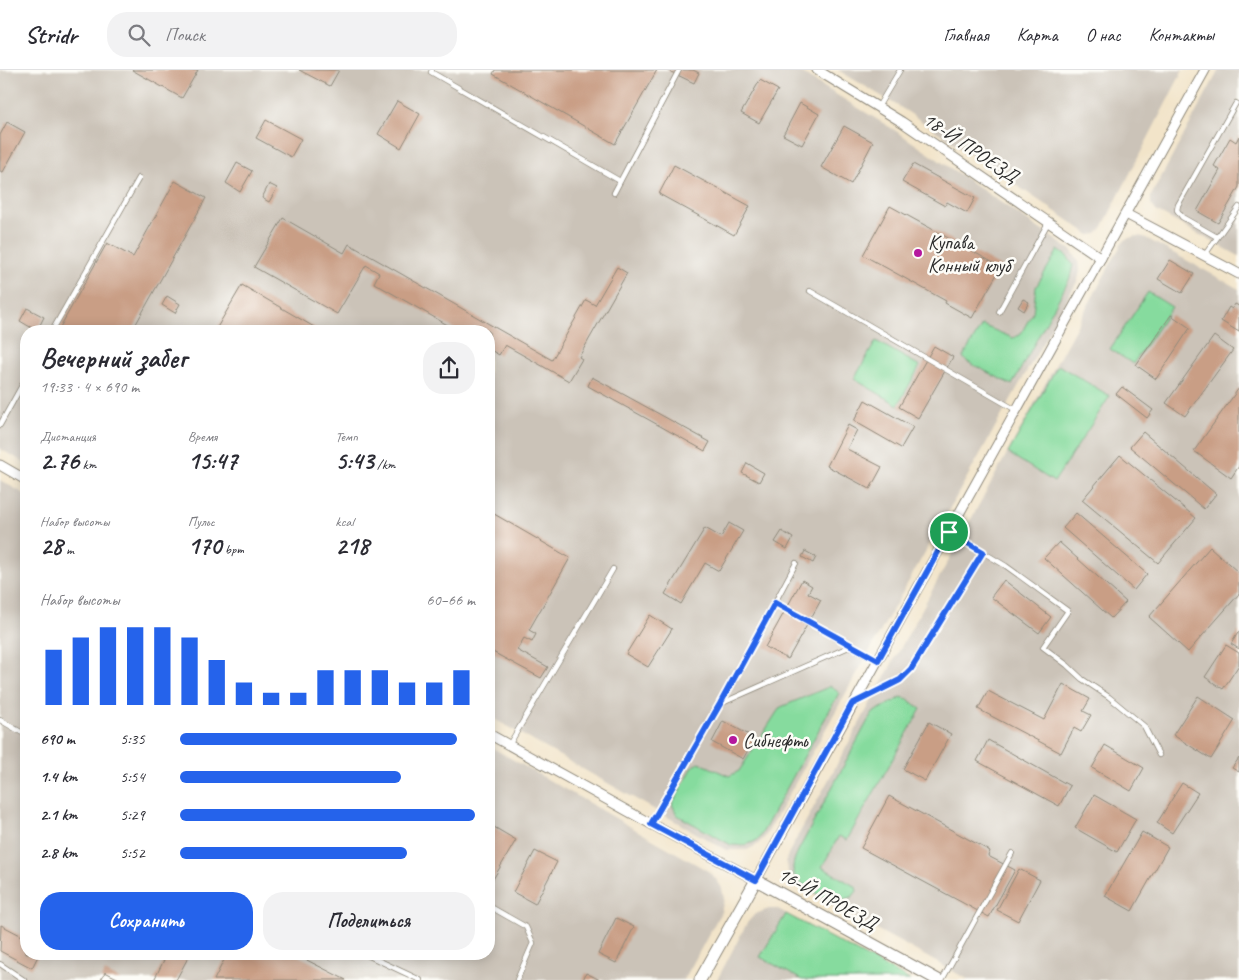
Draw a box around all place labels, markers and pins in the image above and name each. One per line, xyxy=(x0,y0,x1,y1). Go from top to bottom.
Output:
place label: Купава Конный клуб xyxy=(928,230,1014,278)
marker: Купава Конный клуб xyxy=(912,247,924,259)
pin xyxy=(928,511,970,553)
place label: Сибнефть xyxy=(743,728,809,753)
marker: Сибнефть xyxy=(727,734,739,746)

